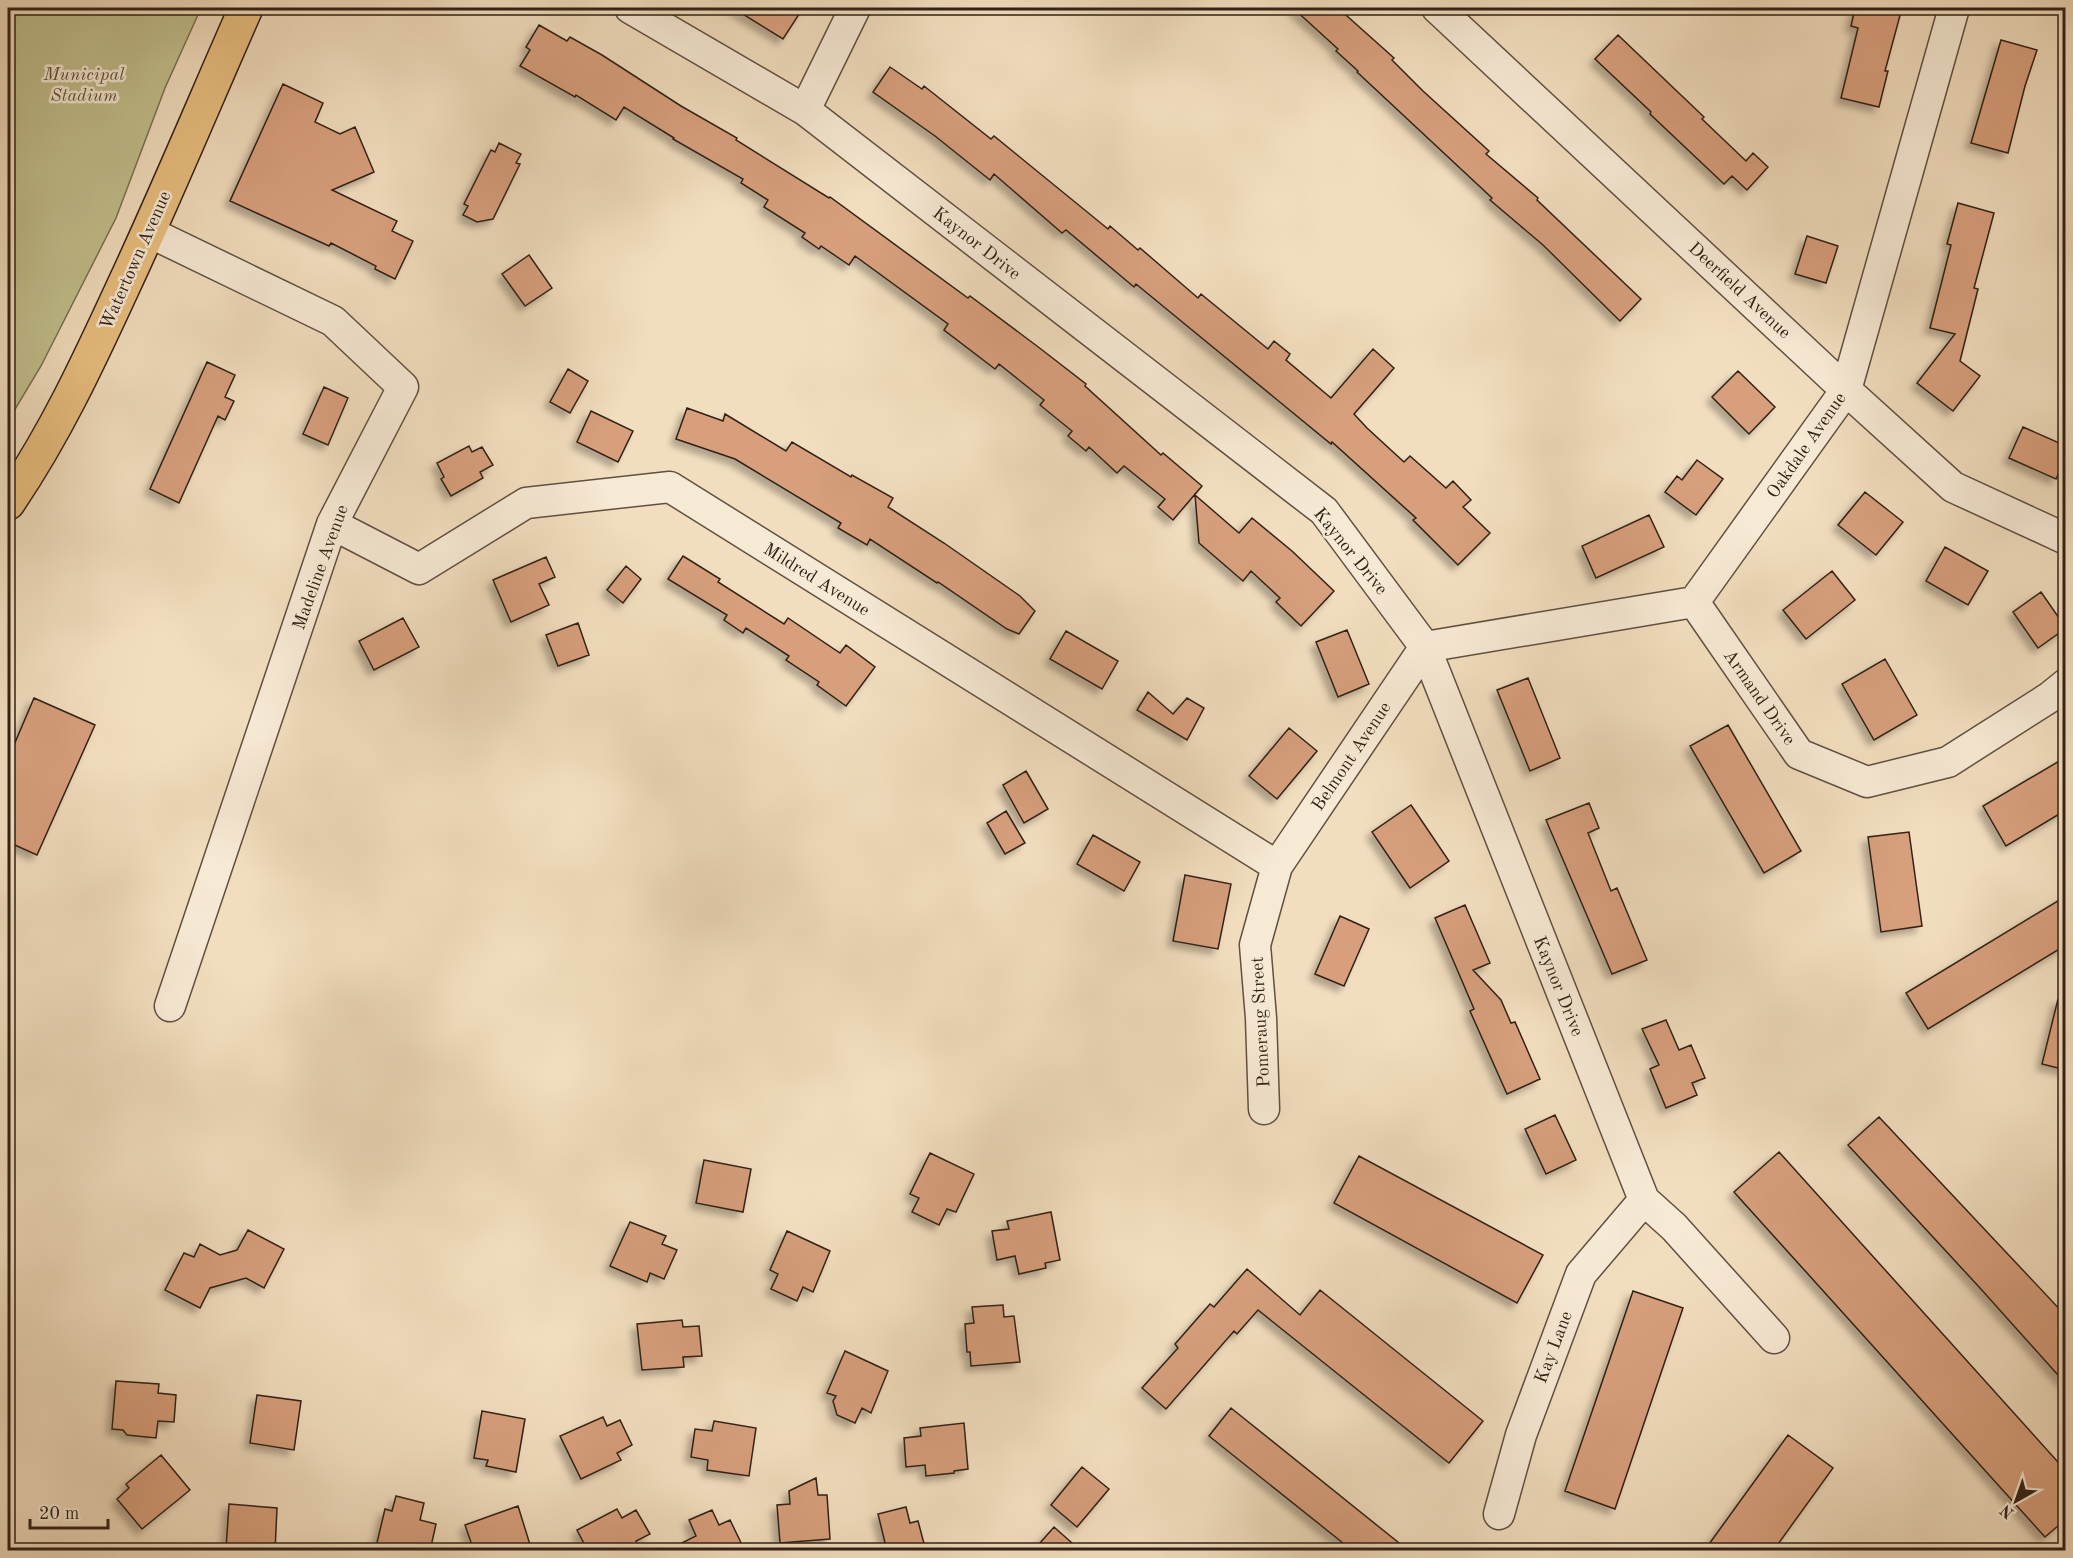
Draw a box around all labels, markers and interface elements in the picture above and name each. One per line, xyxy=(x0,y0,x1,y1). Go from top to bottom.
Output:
park label: Municipal Stadium xyxy=(43,66,125,105)
street label: Watertown Avenue xyxy=(97,188,175,332)
street label: Kaynor Drive xyxy=(929,204,1024,284)
street label: Deerfield Avenue xyxy=(1685,239,1794,342)
street label: Oakdale Avenue xyxy=(1764,389,1850,502)
street label: Madeline Avenue xyxy=(290,502,352,632)
street label: Kaynor Drive xyxy=(1310,505,1391,599)
street label: Mildred Avenue xyxy=(760,540,873,620)
street label: Armand Drive xyxy=(1720,647,1799,748)
street label: Belmont Avenue xyxy=(1309,699,1395,814)
street label: Kaynor Drive xyxy=(1530,934,1586,1039)
street label: Pomeraug Street xyxy=(1249,956,1273,1088)
street label: Kay Lane xyxy=(1532,1309,1576,1386)
north arrow xyxy=(1986,1471,2046,1531)
scale bar xyxy=(30,1492,108,1530)
text: N xyxy=(1997,1500,2017,1521)
text: 20 m xyxy=(39,1505,79,1523)

